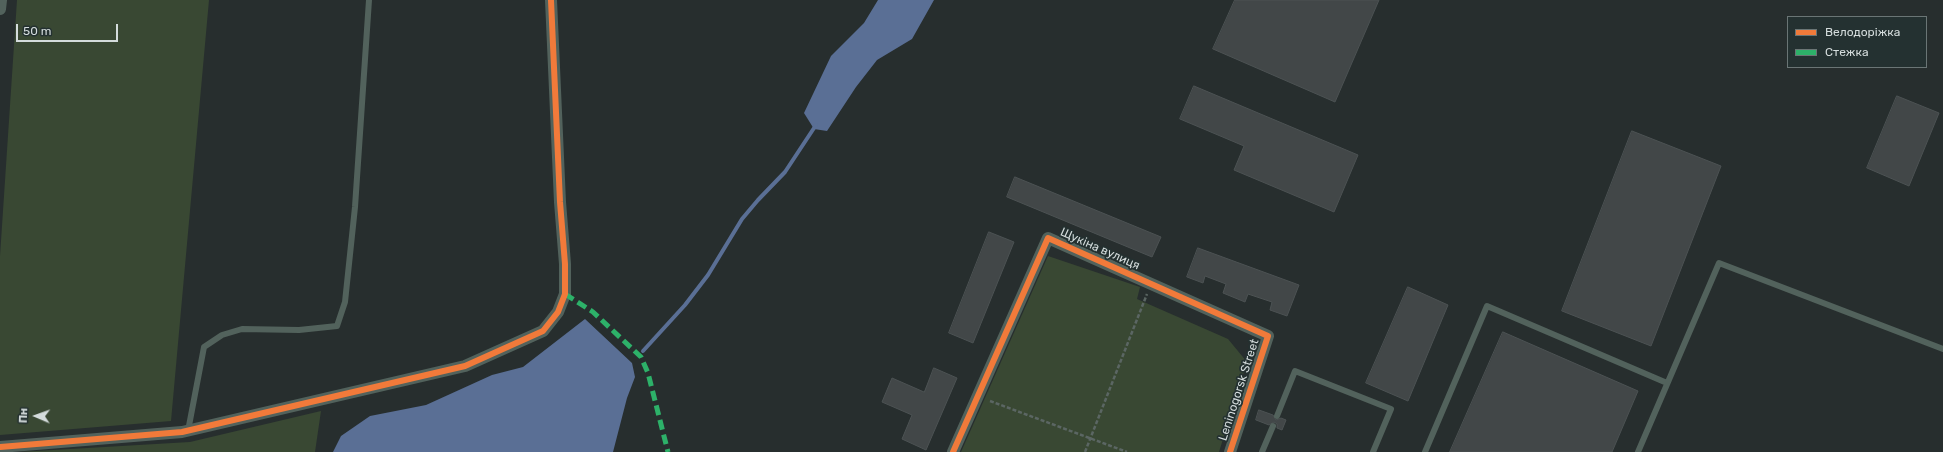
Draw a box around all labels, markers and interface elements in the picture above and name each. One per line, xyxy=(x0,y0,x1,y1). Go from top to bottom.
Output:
scale bar xyxy=(18,16,120,42)
legend xyxy=(1787,16,1927,68)
text: 50 m xyxy=(23,24,51,38)
text: Велодоріжка xyxy=(1825,25,1900,39)
text: Стежка xyxy=(1825,45,1869,59)
street label: Щукіна вулиця xyxy=(1058,225,1142,273)
street label: Leninogorsk Street xyxy=(1216,337,1262,443)
north arrow xyxy=(16,396,56,436)
text: Пн xyxy=(17,408,30,423)

